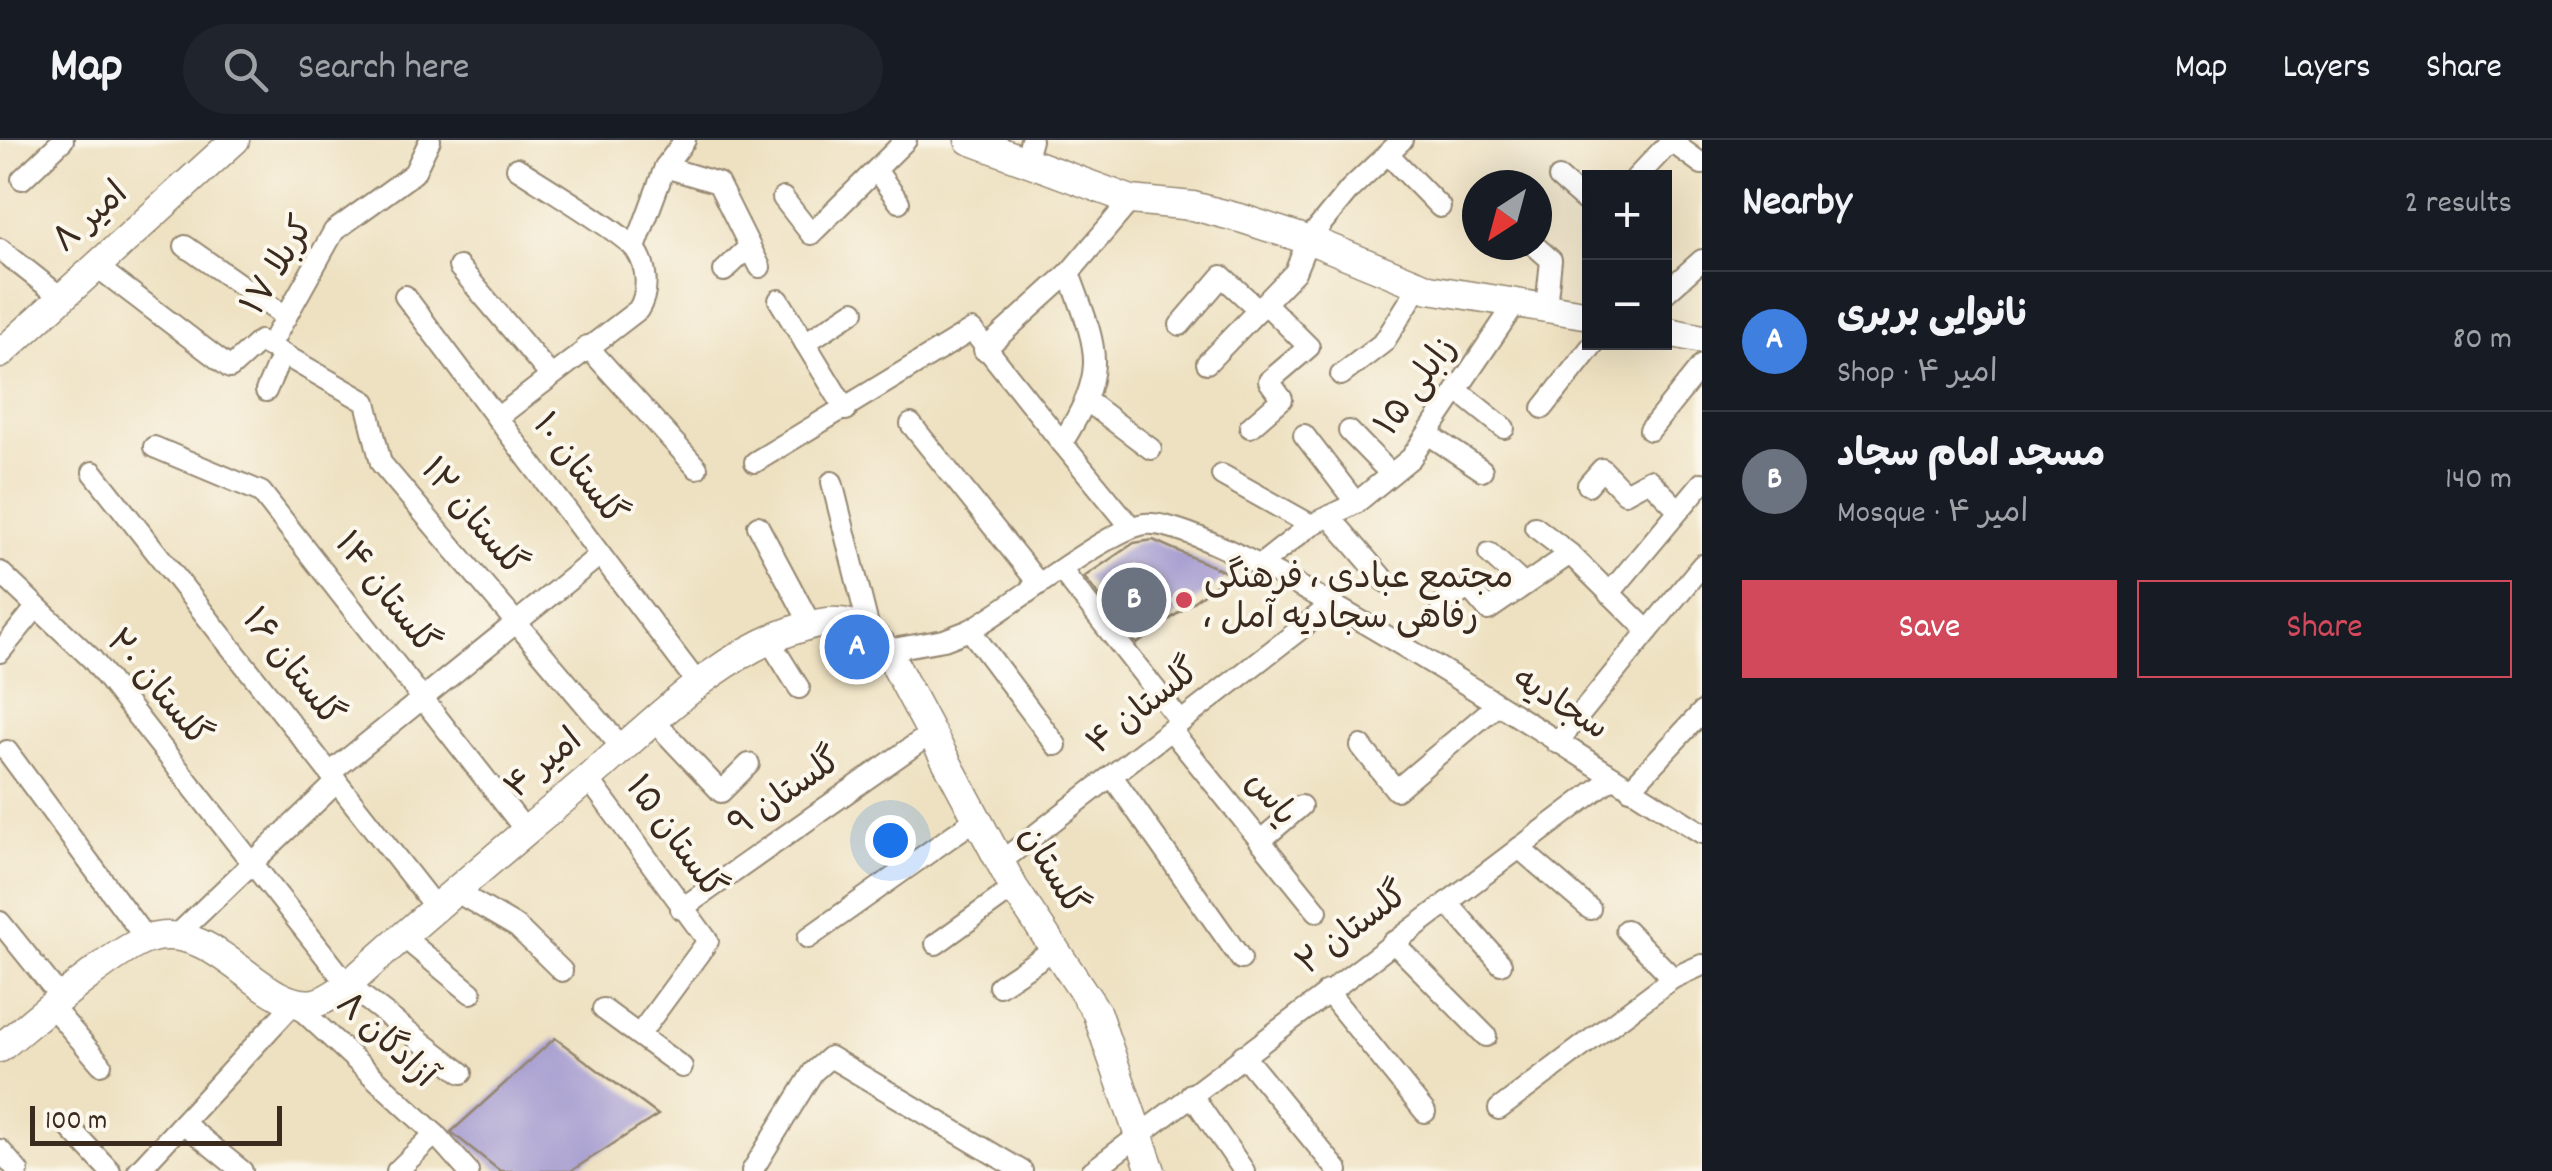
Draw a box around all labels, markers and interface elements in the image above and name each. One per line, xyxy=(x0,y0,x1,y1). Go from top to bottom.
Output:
search box xyxy=(183,24,883,114)
text: Map xyxy=(50,35,123,104)
icon: search xyxy=(218,42,273,97)
text: Search here xyxy=(298,42,470,97)
text: Map xyxy=(2175,44,2228,94)
text: Layers xyxy=(2283,44,2371,94)
text: Share xyxy=(2426,44,2502,94)
north arrow xyxy=(1462,170,1552,260)
map controls xyxy=(1582,170,1672,350)
button: + xyxy=(1582,170,1672,260)
street label: امیر ۸ xyxy=(43,171,141,267)
text: Nearby xyxy=(1742,175,1852,235)
text: 2 results xyxy=(2405,182,2512,228)
street label: کربلا ۱۷ xyxy=(231,208,329,326)
button: − xyxy=(1582,260,1672,350)
text: نانوایی بربری xyxy=(1837,290,2030,345)
text: A xyxy=(1766,318,1783,364)
text: 80 m xyxy=(2452,318,2512,364)
street label: زابلی ۱۵ xyxy=(1365,328,1471,448)
text: Shop · امیر ۴ xyxy=(1837,352,1998,398)
street label: گلستان ۱۰ xyxy=(518,404,636,538)
text: مسجد امام سجاد xyxy=(1837,430,2105,485)
street label: گلستان ۱۲ xyxy=(406,448,536,590)
text: B xyxy=(1767,458,1782,504)
text: 140 m xyxy=(2445,458,2512,504)
text: Mosque · امیر ۴ xyxy=(1837,492,2028,538)
street label: گلستان ۱۴ xyxy=(320,523,448,667)
place label: مجتمع عبادی ، فرهنگی ، رفاهی سجادیه آمل xyxy=(1204,555,1513,645)
pin: B xyxy=(1102,562,1166,638)
button: Save xyxy=(1742,580,2117,678)
button: Share xyxy=(2137,580,2512,678)
marker: مجتمع عبادی ، فرهنگی ، رفاهی سجادیه آمل xyxy=(1173,589,1195,611)
street label: گلستان ۱۶ xyxy=(227,599,353,739)
pin: A xyxy=(824,610,890,684)
street label: گلستان ۲۰ xyxy=(92,620,220,760)
street label: گلستان ۴ xyxy=(1078,649,1212,769)
street label: سجادیه xyxy=(1501,657,1617,755)
street label: امیر ۴ xyxy=(495,718,595,814)
street label: گلستان ۹ xyxy=(720,738,854,852)
street label: یاس xyxy=(1231,761,1307,839)
street label: گلستان ۱۵ xyxy=(611,767,735,911)
your location xyxy=(865,815,916,866)
street label: گلستان xyxy=(1003,817,1097,927)
street label: گلستان ۲ xyxy=(1287,872,1421,990)
street label: آزادگان ۸ xyxy=(322,982,447,1103)
scale bar xyxy=(30,1101,282,1146)
text: 100 m xyxy=(45,1103,107,1143)

